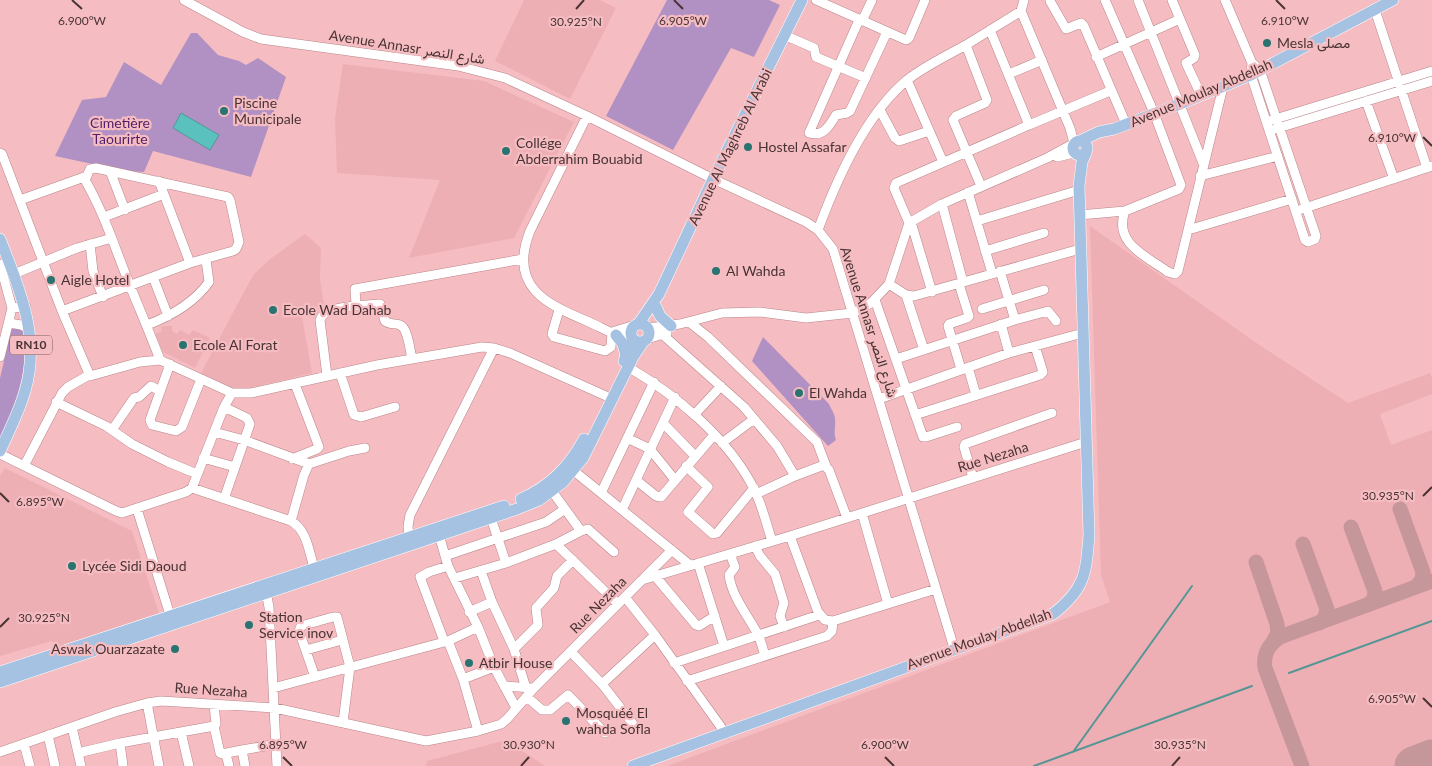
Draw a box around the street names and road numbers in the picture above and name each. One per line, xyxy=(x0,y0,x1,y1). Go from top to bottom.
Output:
street label: Avenue Annasr شارع النصر xyxy=(328,26,486,70)
street label: Avenue Moulay Abdellah xyxy=(1127,55,1274,130)
street label: Avenue Al Maghreb Al Arabi xyxy=(684,66,775,228)
street label: Avenue Annasr شارع النصر xyxy=(834,244,902,400)
road number: RN10 xyxy=(10,336,52,354)
street label: Rue Nezaha xyxy=(955,438,1030,475)
street label: Rue Nezaha xyxy=(566,573,630,637)
street label: Avenue Moulay Abdellah xyxy=(904,604,1053,673)
street label: Rue Nezaha xyxy=(174,678,248,701)

